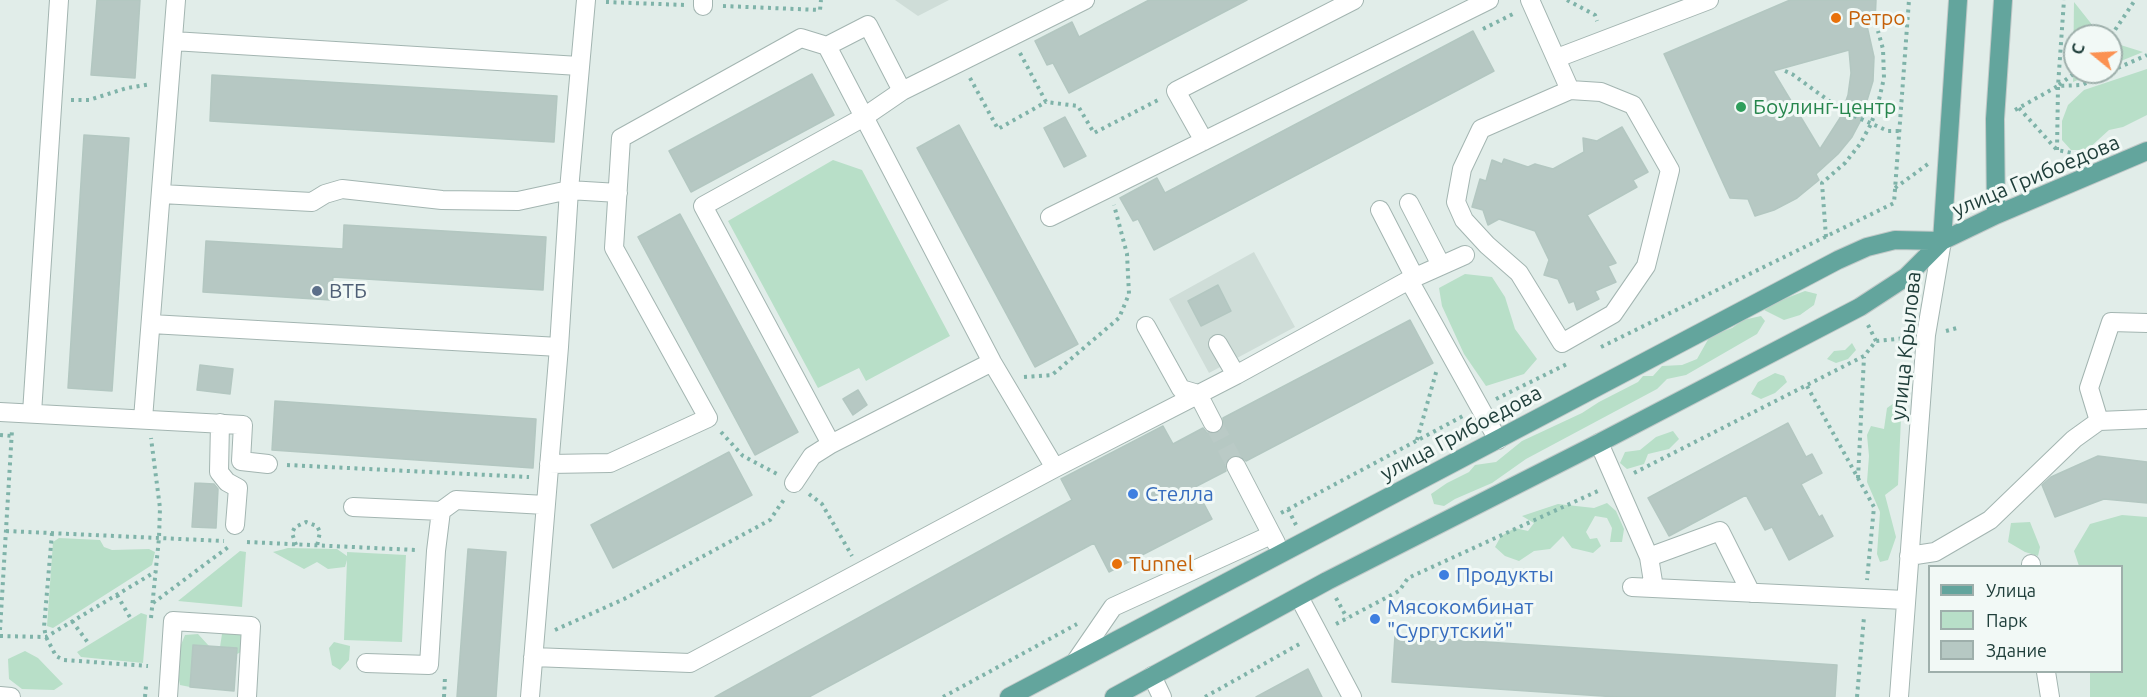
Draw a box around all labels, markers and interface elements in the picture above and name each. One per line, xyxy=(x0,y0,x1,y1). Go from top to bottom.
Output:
place label: Ретро xyxy=(1848,5,1906,31)
marker: Ретро xyxy=(1829,11,1843,25)
north arrow xyxy=(2063,24,2123,84)
text: С xyxy=(2068,41,2088,57)
place label: Боулинг-центр xyxy=(1753,94,1896,120)
marker: Боулинг-центр xyxy=(1734,100,1748,114)
street label: улица Грибоедова xyxy=(1949,129,2123,223)
street label: улица Крылова xyxy=(1886,270,1926,422)
place label: ВТБ xyxy=(329,278,367,304)
marker: ВТБ xyxy=(310,284,324,298)
street label: улица Грибоедова xyxy=(1376,380,1546,486)
place label: Стелла xyxy=(1145,481,1214,507)
marker: Стелла xyxy=(1126,487,1140,501)
place label: Tunnel xyxy=(1129,551,1193,577)
marker: Tunnel xyxy=(1110,557,1124,571)
place label: Продукты xyxy=(1456,562,1554,588)
legend xyxy=(1928,565,2123,673)
marker: Продукты xyxy=(1437,568,1451,582)
text: Улица xyxy=(1986,580,2036,600)
place label: Мясокомбинат "Сургутский" xyxy=(1387,594,1534,644)
text: Парк xyxy=(1986,610,2027,630)
marker: Мясокомбинат "Сургутский" xyxy=(1368,612,1382,626)
text: Здание xyxy=(1986,640,2047,660)

